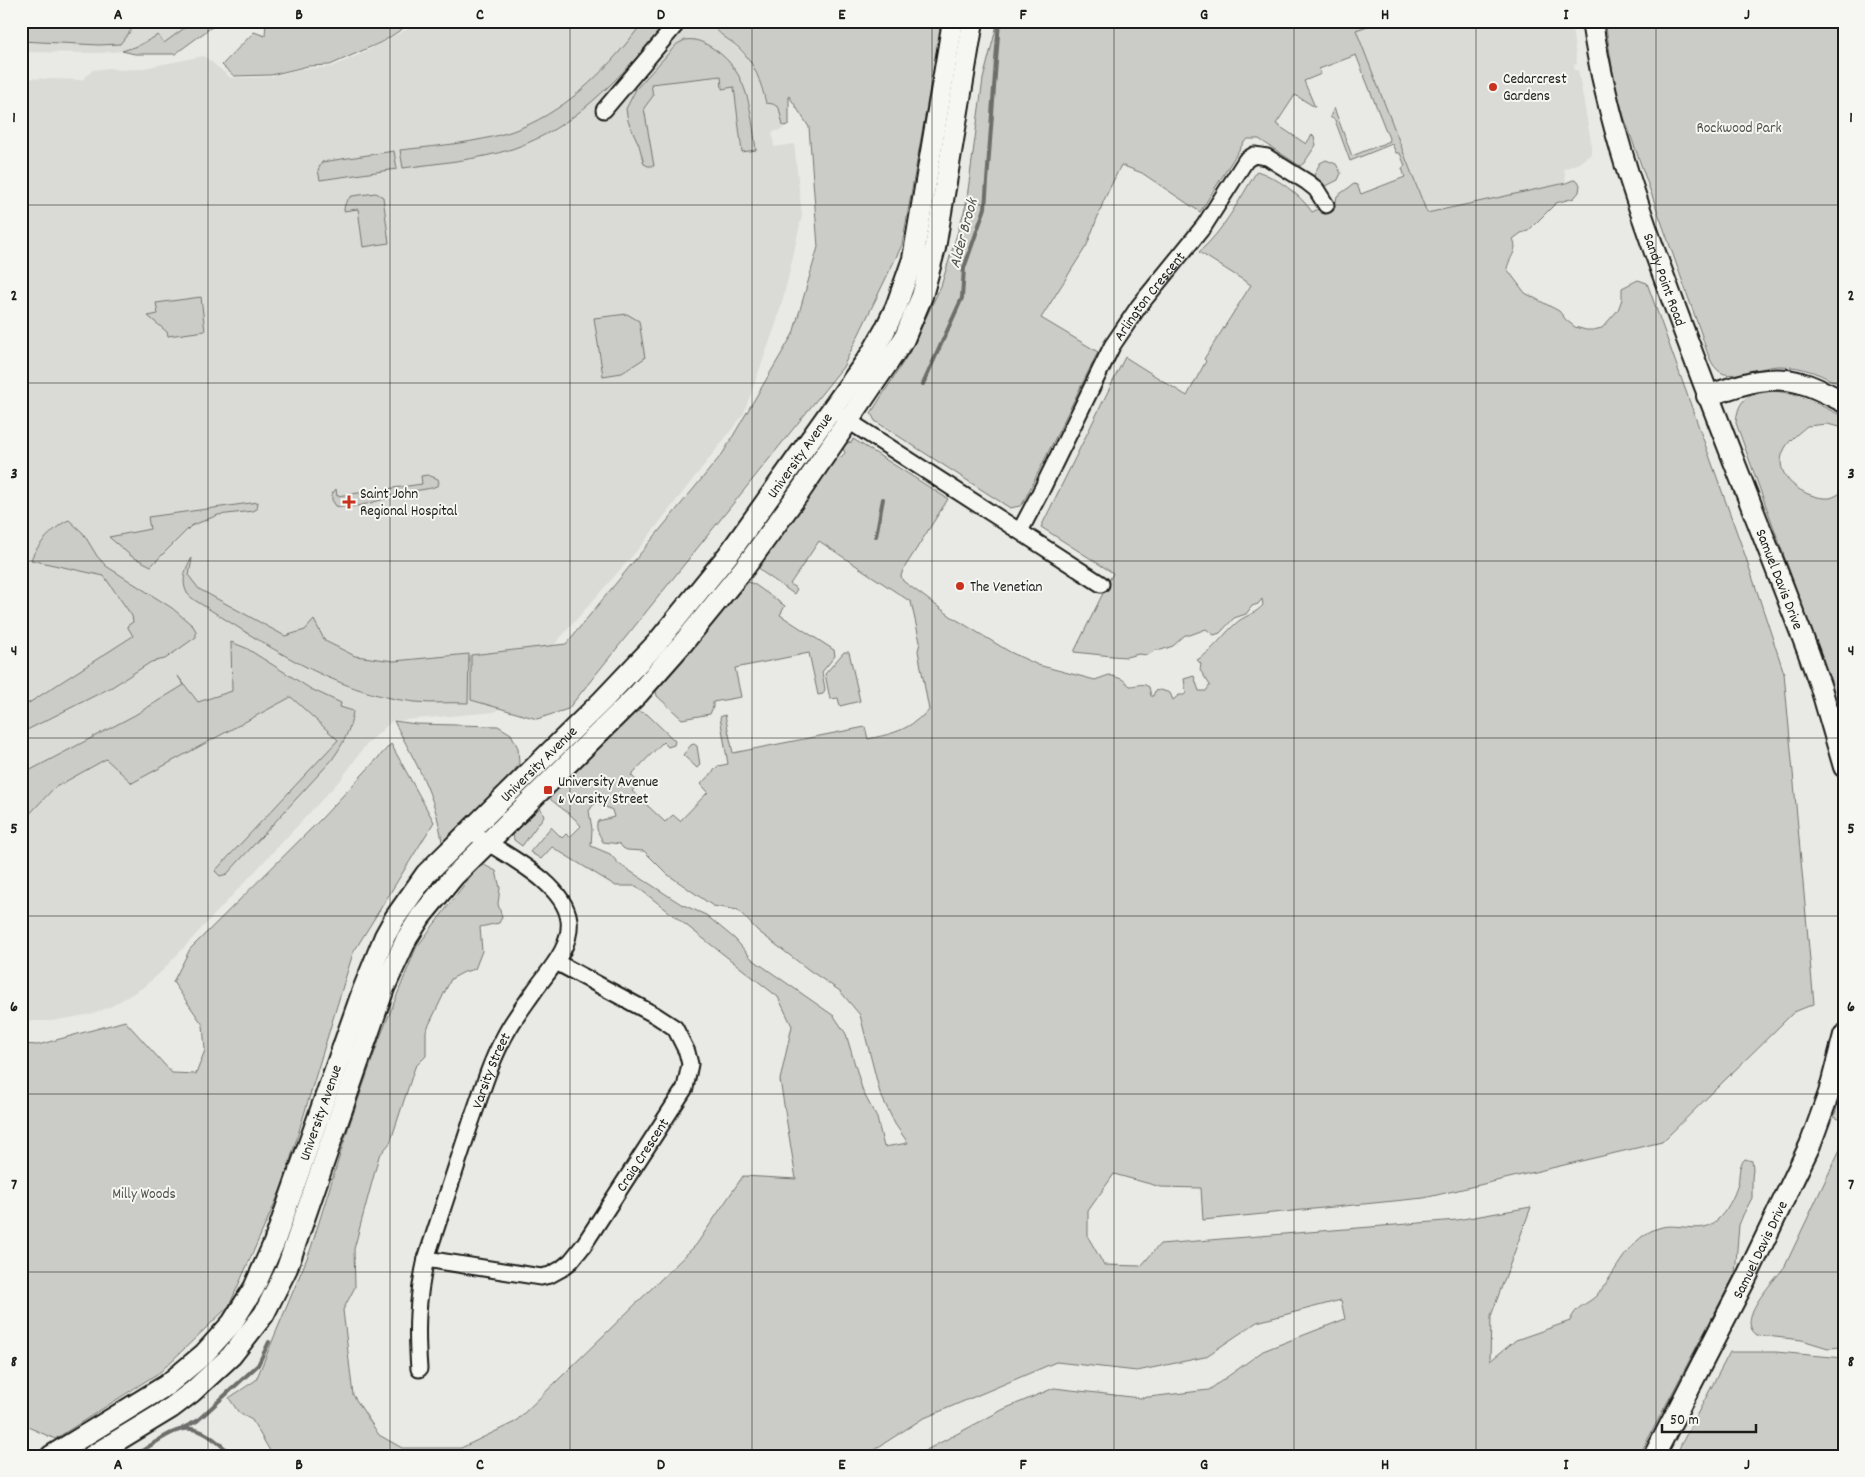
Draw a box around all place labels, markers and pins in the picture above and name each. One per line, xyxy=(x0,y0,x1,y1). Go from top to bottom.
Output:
place label: Cedarcrest Gardens xyxy=(1503,69,1567,108)
marker: Cedarcrest Gardens xyxy=(1487,81,1499,93)
place label: Saint John Regional Hospital xyxy=(360,484,458,523)
marker: Saint John Regional Hospital xyxy=(342,495,356,509)
place label: The Venetian xyxy=(970,577,1043,599)
marker: The Venetian xyxy=(954,580,966,592)
place label: University Avenue & Varsity Street xyxy=(558,772,659,811)
marker: University Avenue & Varsity Street xyxy=(542,784,554,796)

